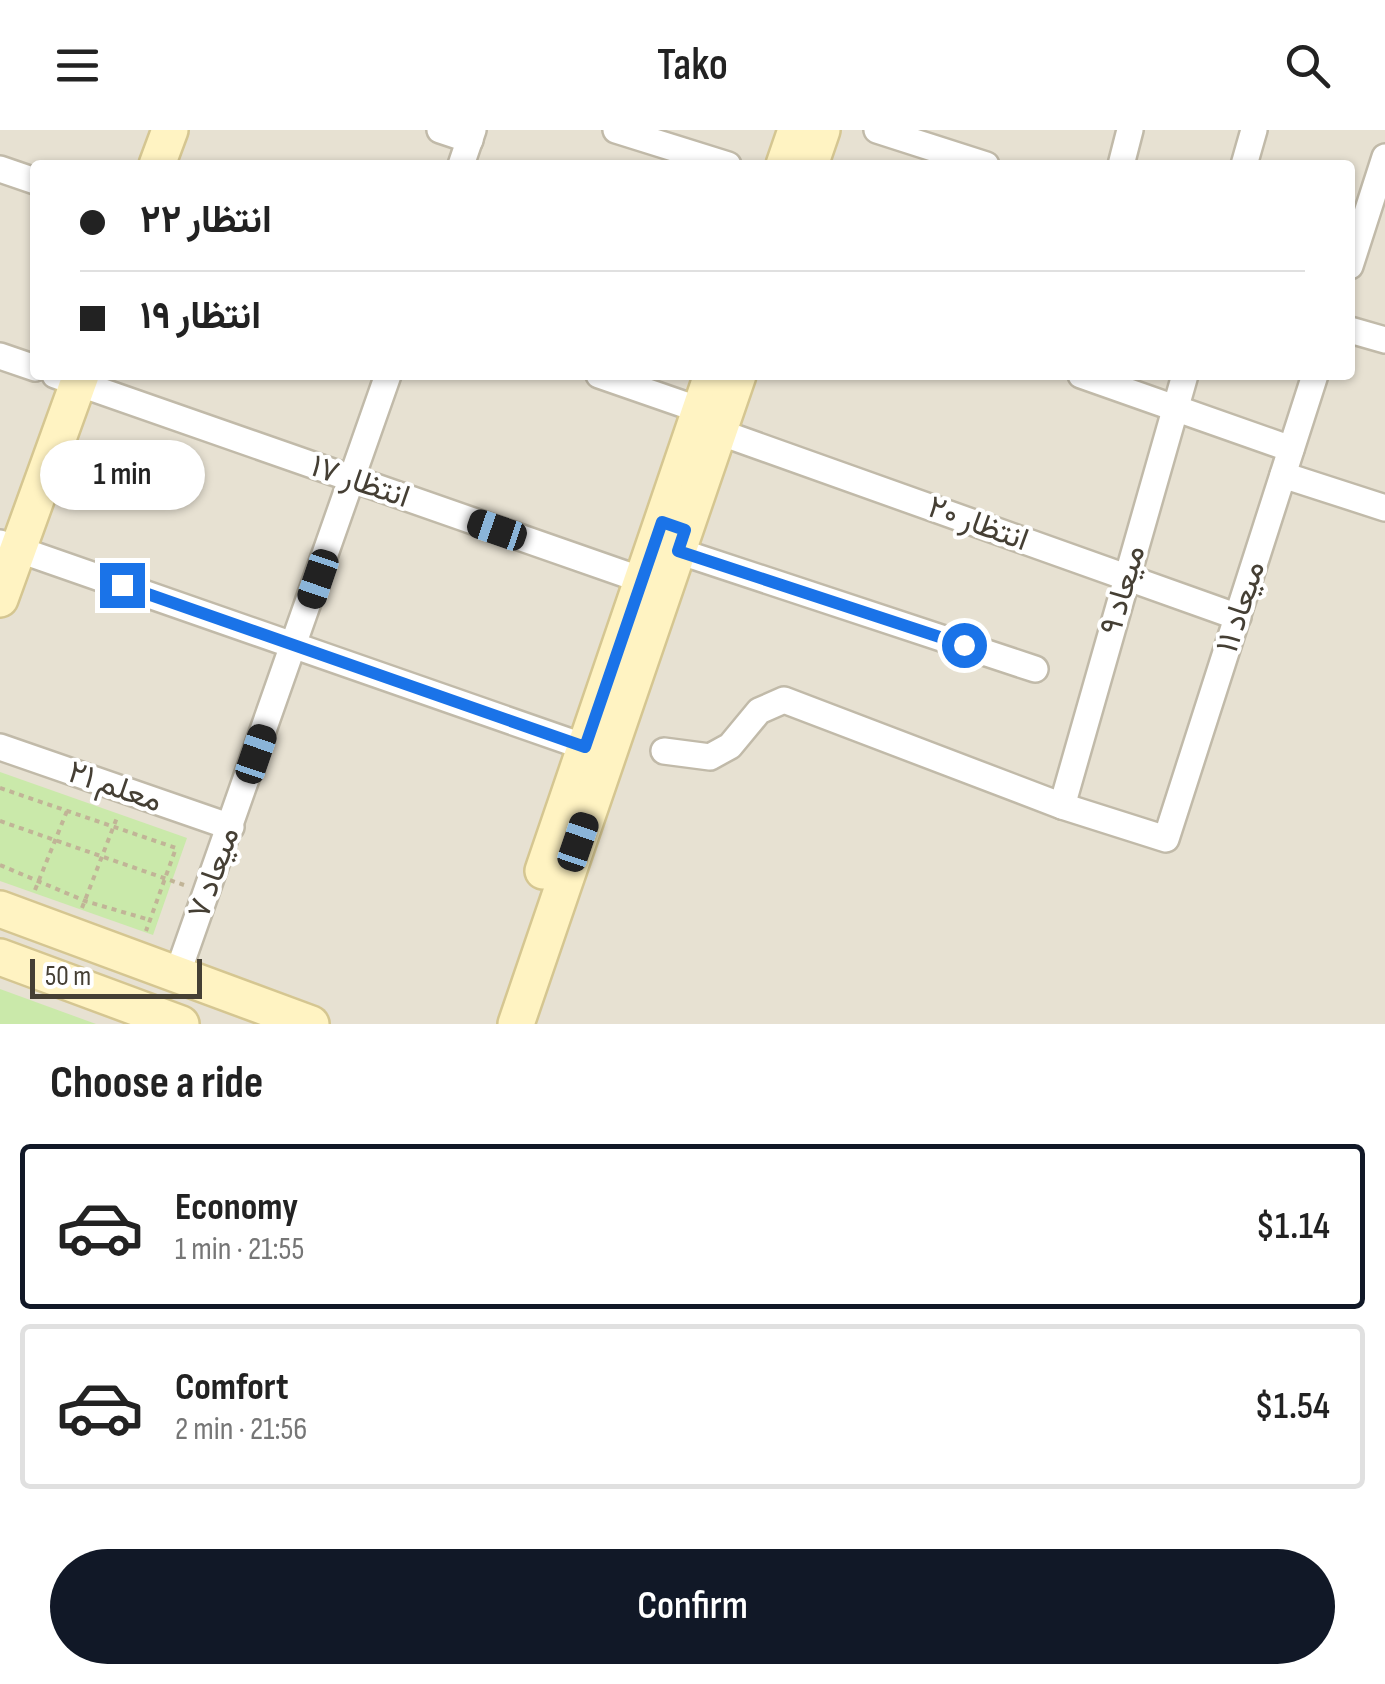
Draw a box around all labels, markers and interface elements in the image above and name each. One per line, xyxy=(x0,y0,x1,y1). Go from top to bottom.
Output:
icon: menu xyxy=(50,38,105,93)
text: Tako xyxy=(657,38,728,93)
icon: search xyxy=(1280,38,1335,93)
text: انتظار ۲۲ xyxy=(140,198,272,243)
text: انتظار ۱۹ xyxy=(140,294,261,339)
callout: 1 min xyxy=(39,440,204,510)
street label: انتظار ۱۷ xyxy=(305,447,415,517)
text: 1 min xyxy=(93,455,152,494)
street label: انتظار ۲۰ xyxy=(922,488,1034,560)
car xyxy=(464,506,530,554)
street label: میعاد ۹ xyxy=(1092,541,1154,639)
car xyxy=(294,546,342,612)
street label: میعاد ۱۱ xyxy=(1208,556,1274,658)
route end xyxy=(100,563,145,608)
route start xyxy=(942,623,987,668)
car xyxy=(232,721,280,787)
street label: معلم ۲۱ xyxy=(63,753,167,821)
car xyxy=(554,809,602,875)
street label: میعاد ۷ xyxy=(179,822,249,924)
scale bar xyxy=(30,954,202,998)
text: 50 m xyxy=(45,960,91,993)
text: Choose a ride xyxy=(50,1056,263,1111)
icon: car xyxy=(55,1182,145,1272)
text: Economy xyxy=(175,1185,298,1230)
text: $1.14 xyxy=(1256,1204,1330,1249)
text: 1 min · 21:55 xyxy=(175,1230,304,1269)
icon: car xyxy=(55,1362,145,1452)
text: Comfort xyxy=(175,1365,289,1410)
text: $1.54 xyxy=(1254,1384,1330,1429)
text: 2 min · 21:56 xyxy=(175,1410,307,1449)
button: Confirm xyxy=(50,1549,1335,1664)

